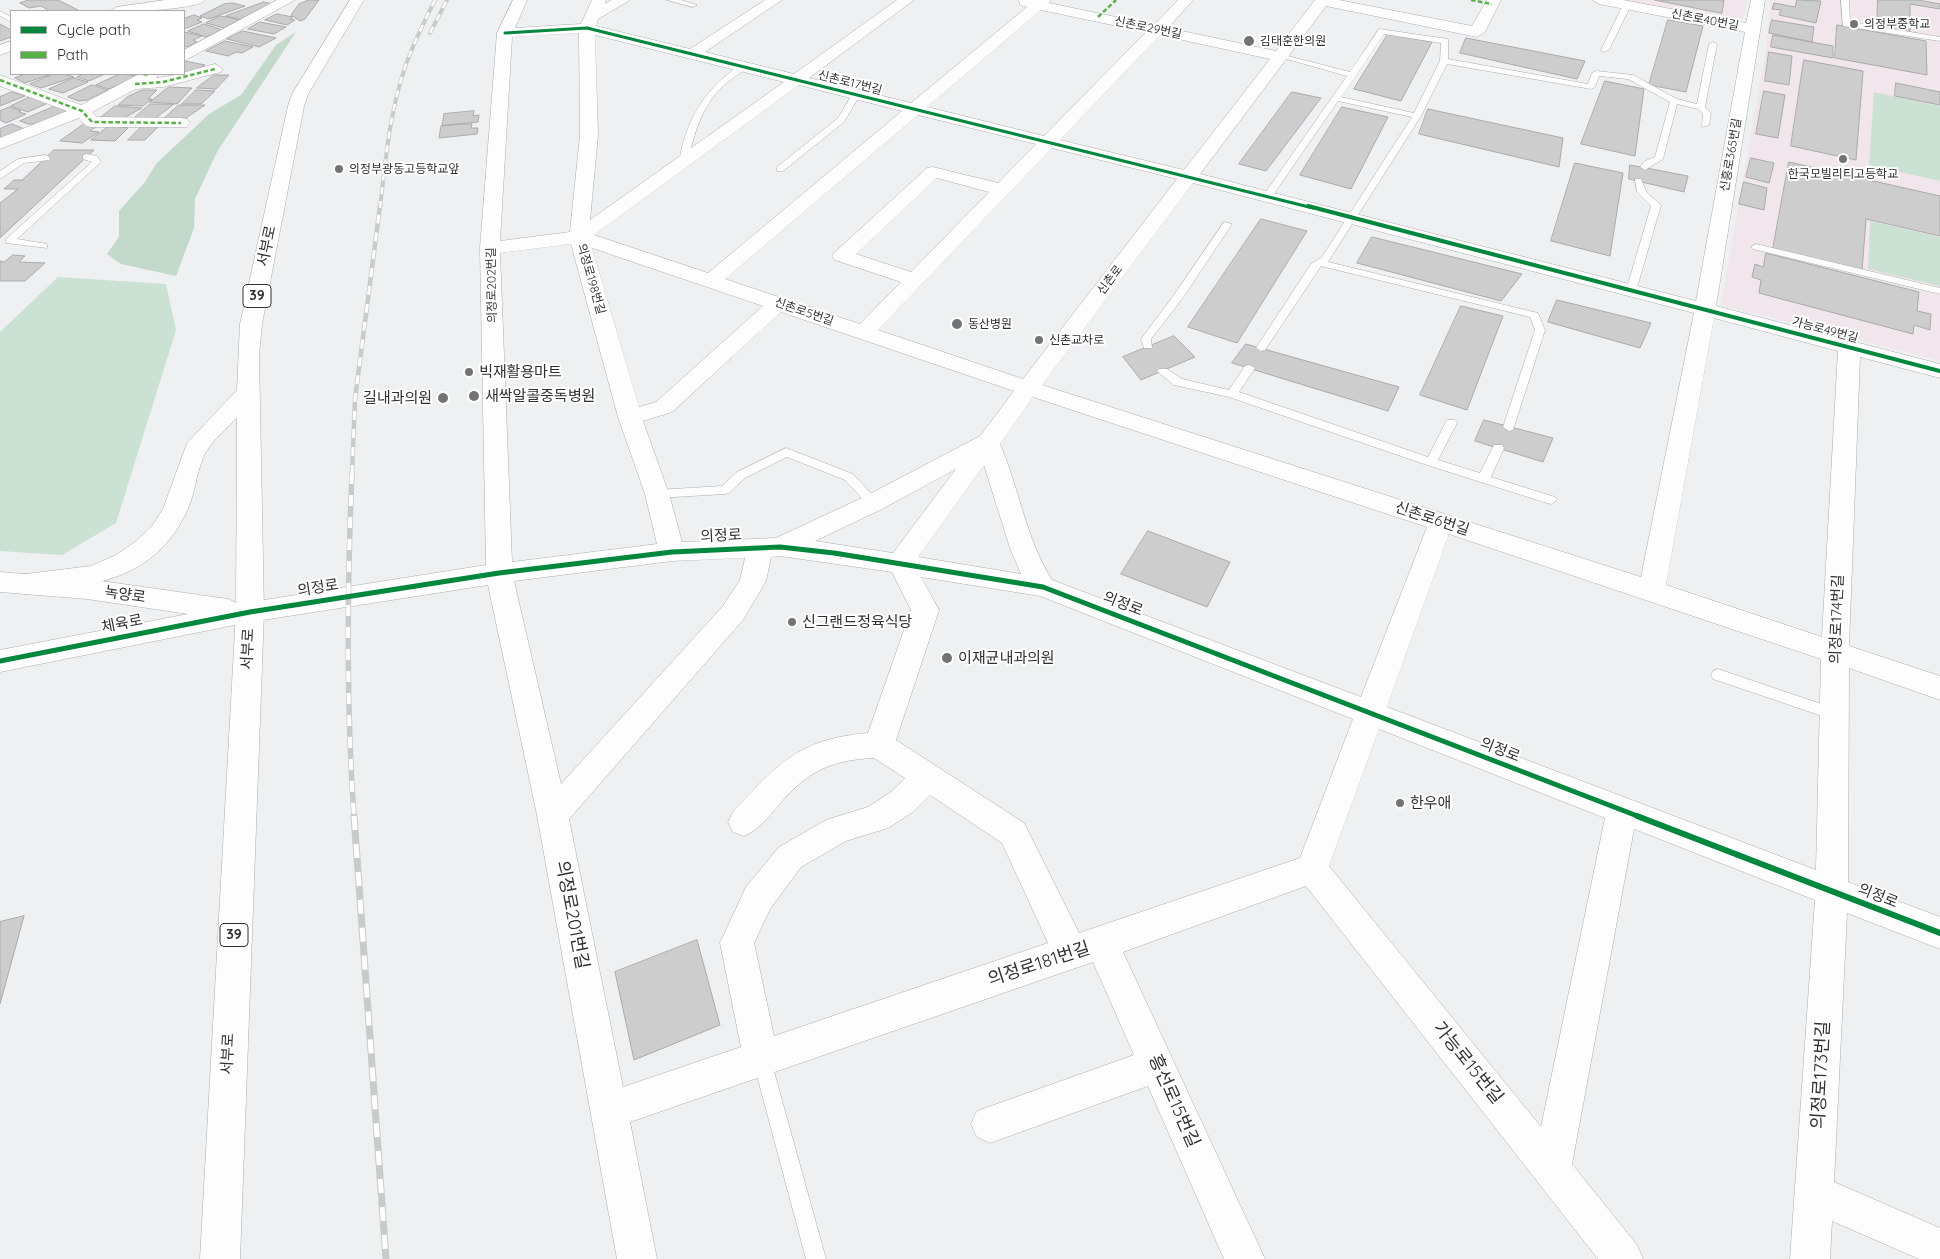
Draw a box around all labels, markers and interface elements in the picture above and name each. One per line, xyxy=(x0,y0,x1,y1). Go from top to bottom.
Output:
street label: 신촌로40번길 xyxy=(1670,6,1740,34)
legend xyxy=(10,10,185,75)
street label: 신촌로29번길 xyxy=(1113,14,1183,42)
place label: 의정부중학교 xyxy=(1864,17,1930,31)
marker: 의정부중학교 xyxy=(1848,18,1860,30)
text: Cycle path xyxy=(57,20,131,39)
marker: 김태훈한의원 xyxy=(1242,34,1256,48)
place label: 김태훈한의원 xyxy=(1260,34,1326,48)
text: Path xyxy=(57,45,89,64)
street label: 신촌로17번길 xyxy=(816,68,884,98)
street label: 신흥로365번길 xyxy=(1717,117,1745,193)
marker: 한국모빌리티고등학교 xyxy=(1837,153,1849,165)
place label: 의정부광동고등학교앞 xyxy=(349,162,459,176)
marker: 의정부광동고등학교앞 xyxy=(333,163,345,175)
place label: 한국모빌리티고등학교 xyxy=(1788,167,1898,181)
street label: 서부로 xyxy=(254,224,280,268)
street label: 의정로198번길 xyxy=(574,242,608,316)
street label: 의정로202번길 xyxy=(484,247,500,323)
street label: 신촌로 xyxy=(1094,262,1126,298)
road number: 39 xyxy=(243,284,271,308)
street label: 신촌로5번길 xyxy=(772,295,836,329)
street label: 가능로49번길 xyxy=(1790,314,1860,346)
marker: 동산병원 xyxy=(950,317,964,331)
place label: 동산병원 xyxy=(968,317,1012,331)
place label: 신촌교차로 xyxy=(1049,333,1104,347)
marker: 신촌교차로 xyxy=(1033,334,1045,346)
place label: 빅재활용마트 xyxy=(479,363,562,381)
marker: 빅재활용마트 xyxy=(463,366,475,378)
place label: 새싹알콜중독병원 xyxy=(485,387,595,405)
place label: 길내과의원 xyxy=(363,389,432,407)
marker: 새싹알콜중독병원 xyxy=(467,389,481,403)
marker: 길내과의원 xyxy=(436,391,450,405)
street label: 신촌로6번길 xyxy=(1393,499,1471,539)
street label: 의정로 xyxy=(700,526,742,546)
street label: 의정로174번길 xyxy=(1826,574,1848,664)
street label: 의정로 xyxy=(296,576,340,600)
street label: 녹양로 xyxy=(103,583,147,607)
street label: 의정로 xyxy=(1100,588,1146,620)
street label: 체육로 xyxy=(100,611,144,637)
place label: 신그랜드정육식당 xyxy=(802,613,912,631)
marker: 신그랜드정육식당 xyxy=(786,616,798,628)
street label: 서부로 xyxy=(238,628,258,670)
place label: 이재균내과의원 xyxy=(958,649,1055,667)
marker: 이재균내과의원 xyxy=(940,651,954,665)
street label: 의정로 xyxy=(1477,734,1523,766)
place label: 한우애 xyxy=(1410,794,1451,812)
marker: 한우애 xyxy=(1394,797,1406,809)
street label: 의정로201번길 xyxy=(551,859,593,971)
street label: 의정로 xyxy=(1855,880,1901,912)
road number: 39 xyxy=(220,924,248,946)
street label: 의정로181번길 xyxy=(985,937,1093,991)
street label: 가능로15번길 xyxy=(1428,1018,1508,1108)
street label: 의정로173번길 xyxy=(1807,1020,1835,1130)
street label: 서부로 xyxy=(218,1033,238,1075)
street label: 흥선로15번길 xyxy=(1144,1051,1204,1151)

